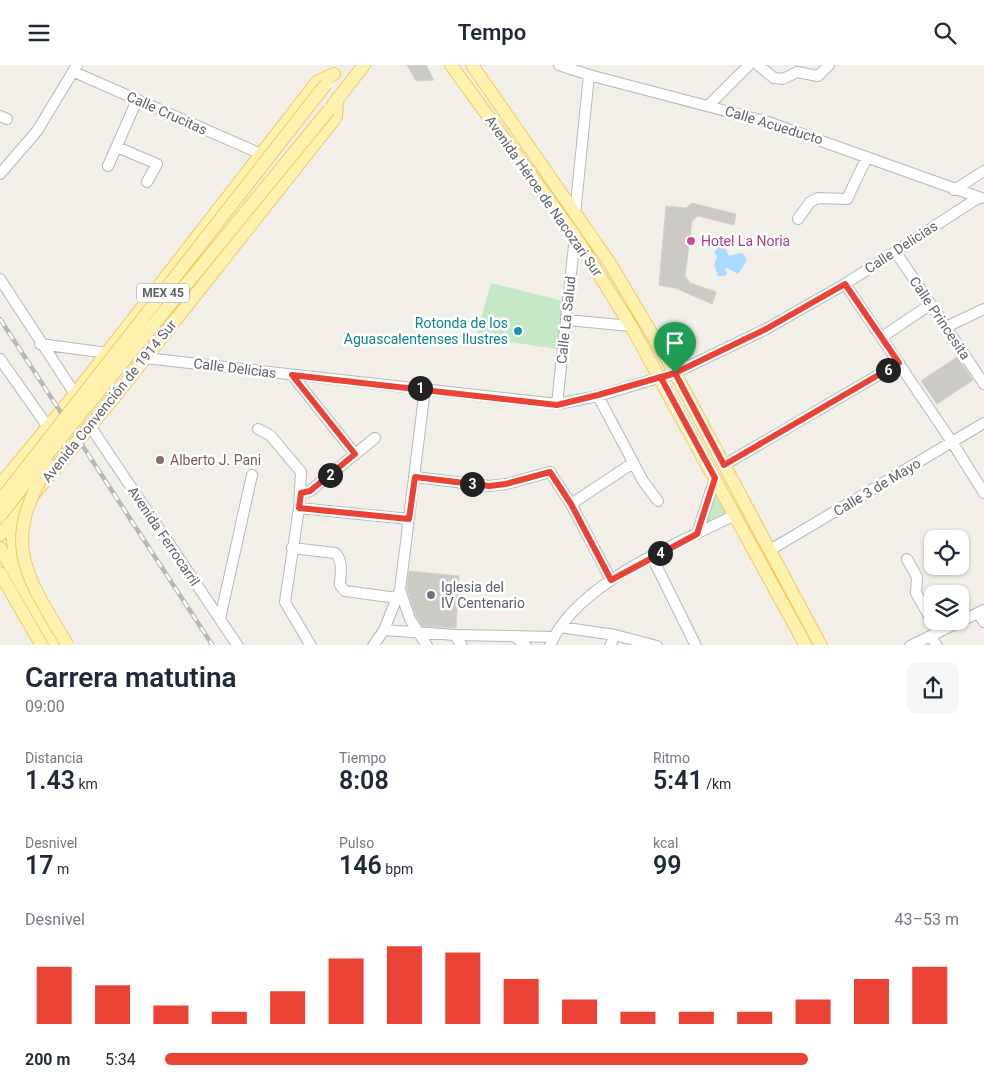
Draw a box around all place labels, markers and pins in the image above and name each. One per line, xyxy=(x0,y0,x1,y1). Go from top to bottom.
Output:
place label: Hotel La Noria xyxy=(701,233,790,249)
marker: Hotel La Noria xyxy=(685,235,697,247)
place label: Rotonda de los Aguascalentenses Ilustres xyxy=(344,315,508,347)
pin xyxy=(654,322,696,373)
marker: Rotonda de los Aguascalentenses Ilustres xyxy=(512,325,524,337)
pin: 6 xyxy=(876,357,900,383)
pin: 1 xyxy=(408,375,432,401)
place label: Alberto J. Pani xyxy=(170,452,261,468)
marker: Alberto J. Pani xyxy=(154,454,166,466)
pin: 2 xyxy=(318,463,342,487)
pin: 3 xyxy=(460,471,484,497)
pin: 4 xyxy=(648,541,672,565)
place label: Iglesia del IV Centenario xyxy=(441,579,525,611)
marker: Iglesia del IV Centenario xyxy=(425,589,437,601)

